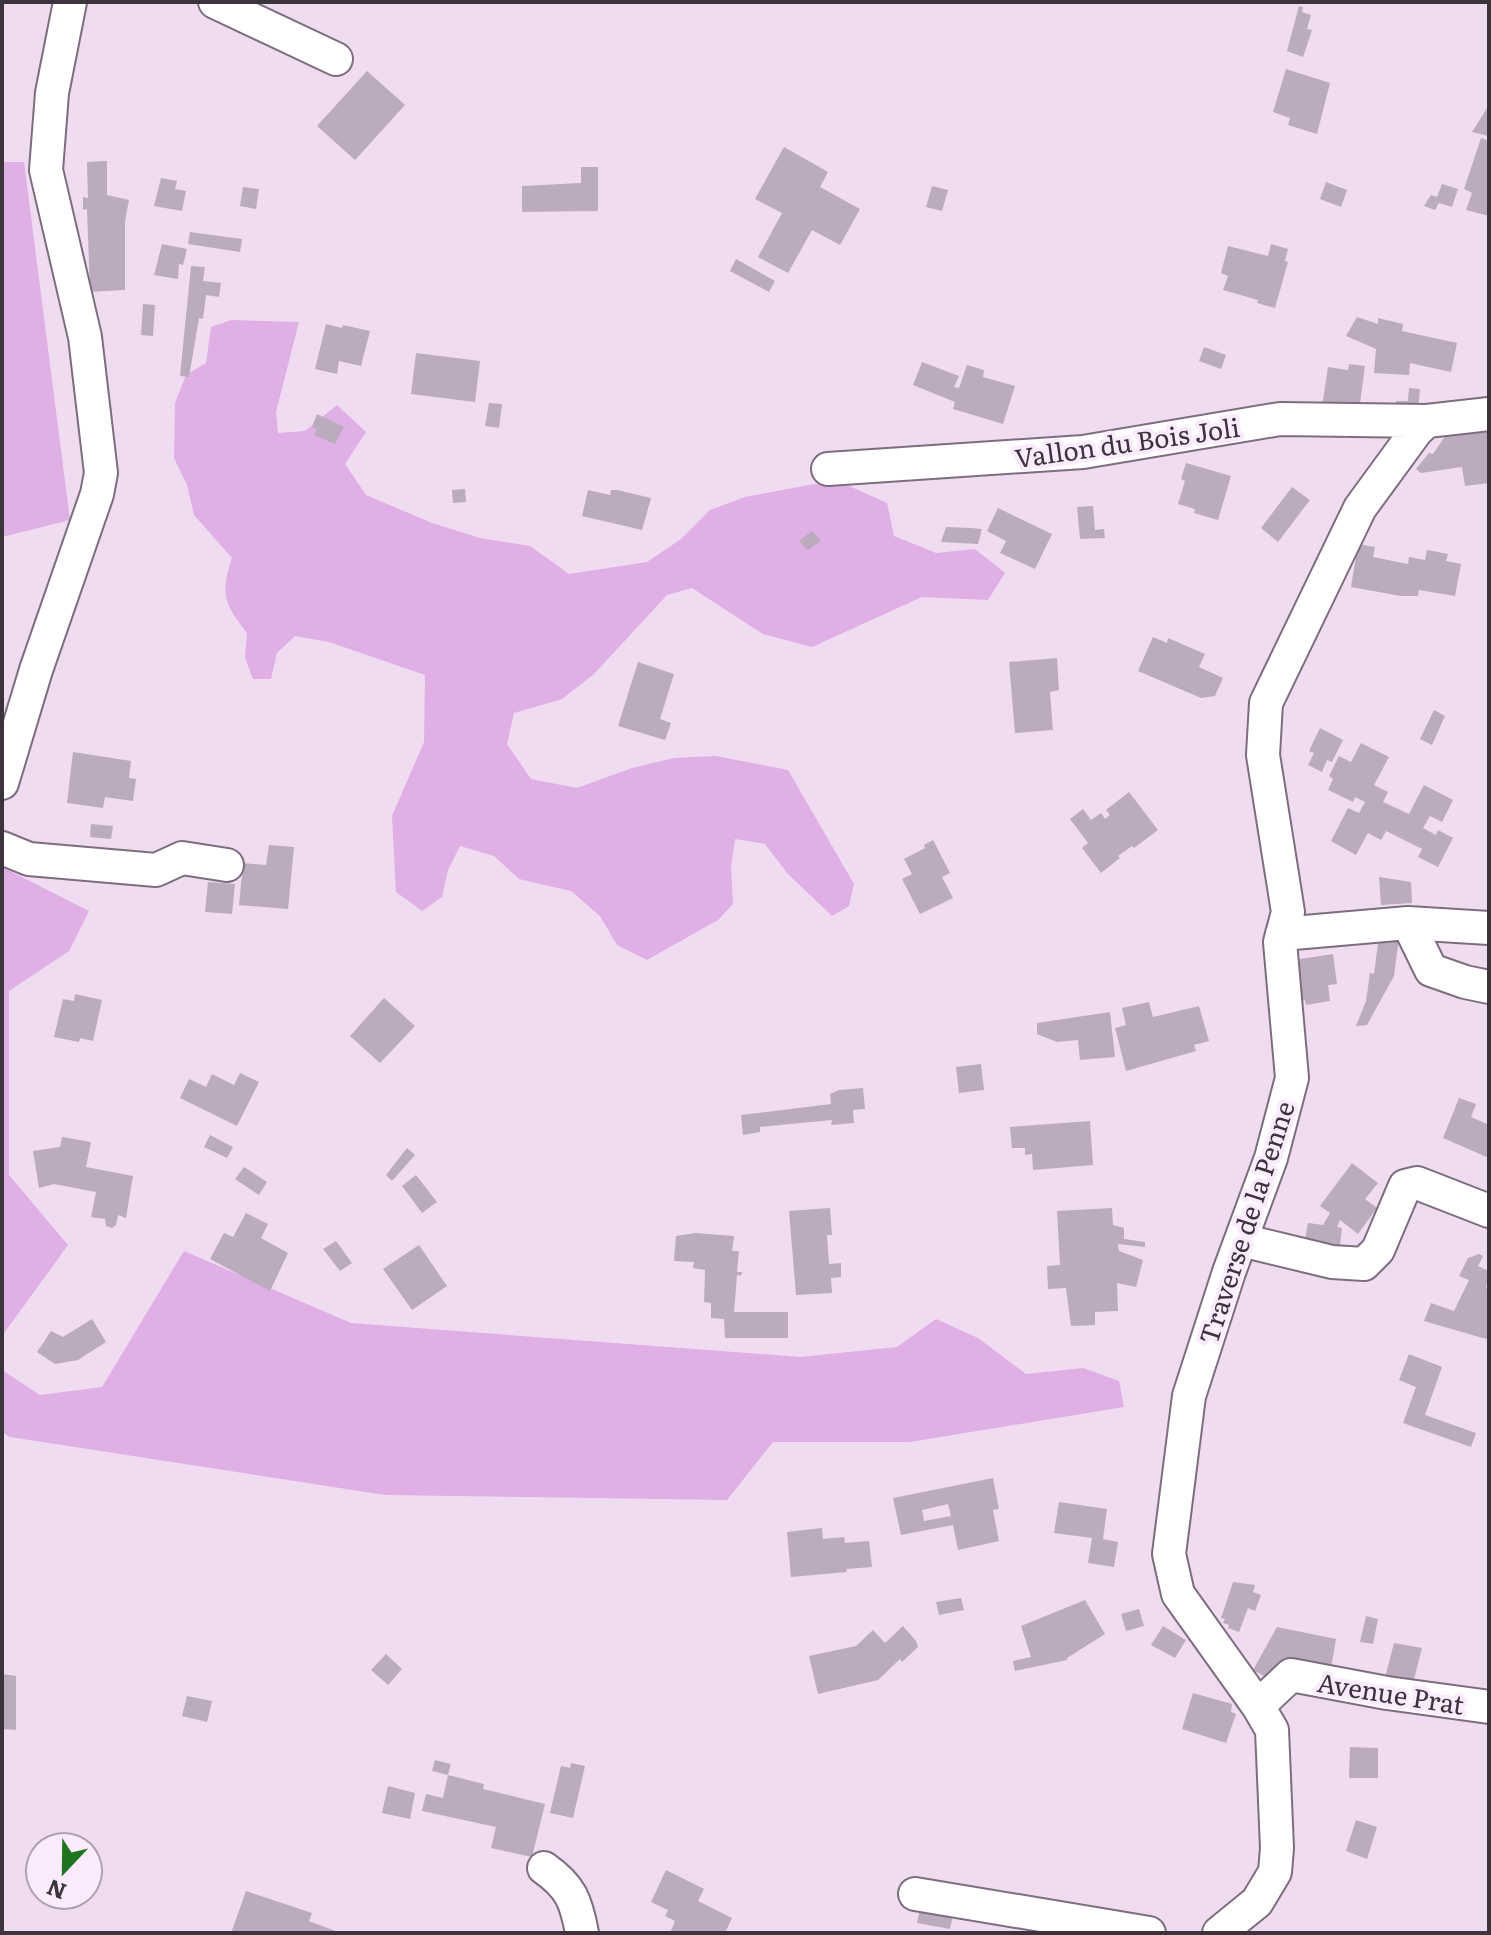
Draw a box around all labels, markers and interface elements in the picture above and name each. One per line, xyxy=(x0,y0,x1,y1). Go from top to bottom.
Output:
street label: Vallon du Bois Joli xyxy=(1012,406,1242,476)
street label: Traverse de la Penne xyxy=(1187,1096,1303,1348)
street label: Avenue Prat xyxy=(1315,1661,1468,1723)
north arrow xyxy=(24,1831,104,1911)
text: N xyxy=(41,1872,71,1910)

